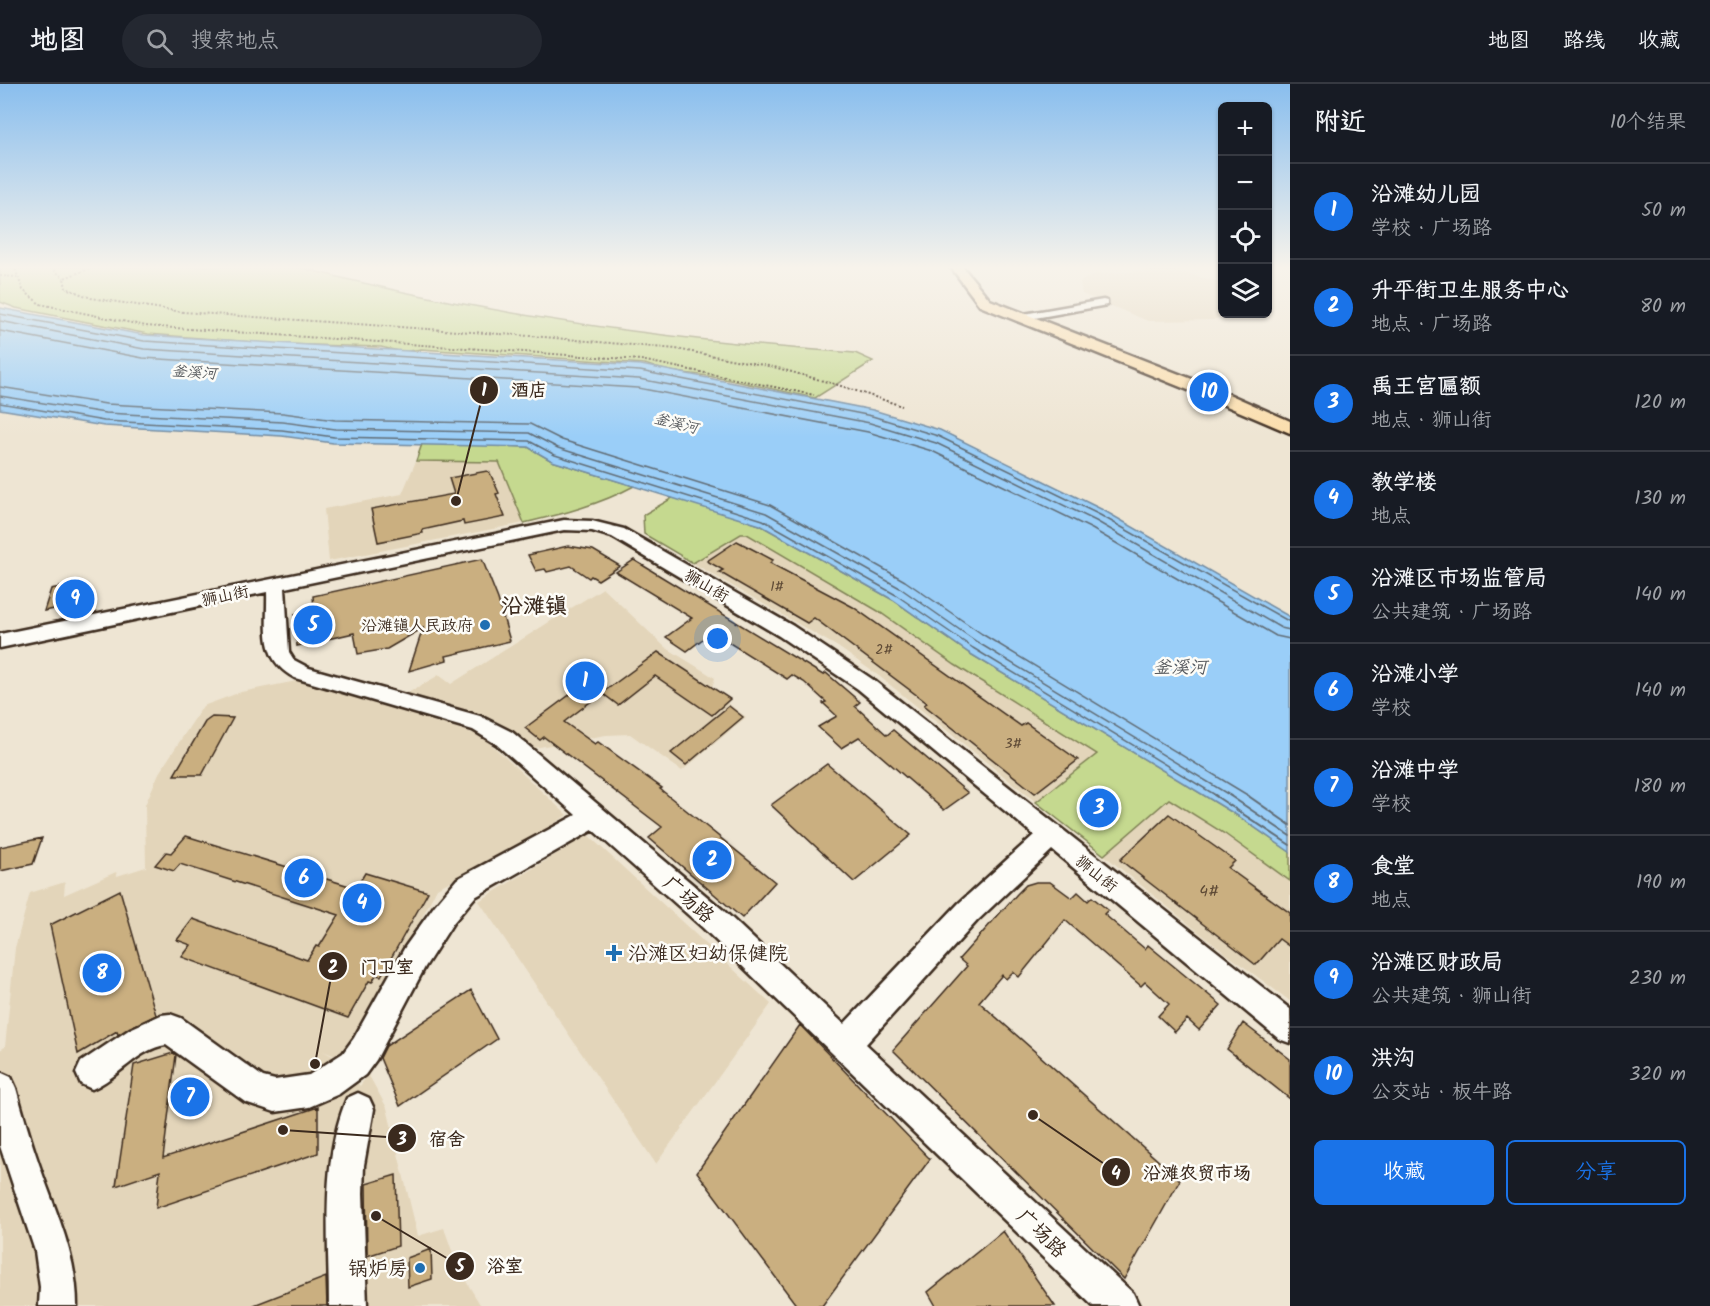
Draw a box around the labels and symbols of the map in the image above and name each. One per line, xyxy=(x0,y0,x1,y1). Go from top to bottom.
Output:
water label: 釜溪河 xyxy=(171,359,220,387)
pin: 10 xyxy=(1190,370,1228,414)
callout: 酒店 xyxy=(469,372,559,408)
text: 1 xyxy=(481,377,487,406)
text: 酒店 xyxy=(511,377,547,406)
water label: 釜溪河 xyxy=(651,407,703,442)
street label: 狮山街 xyxy=(679,563,733,609)
pin: 9 xyxy=(56,576,94,622)
house number: 1# xyxy=(770,576,785,598)
street label: 狮山街 xyxy=(199,579,251,614)
district label: 沿滩镇 xyxy=(501,590,567,625)
pin: 5 xyxy=(294,602,332,648)
place label: 沿滩镇人民政府 xyxy=(361,614,473,639)
marker: 沿滩镇人民政府 xyxy=(478,618,492,632)
your location xyxy=(703,624,732,653)
house number: 2# xyxy=(875,639,893,661)
water label: 釜溪河 xyxy=(1153,654,1210,683)
pin: 1 xyxy=(566,658,604,704)
house number: 3# xyxy=(1004,733,1022,755)
pin: 3 xyxy=(1080,786,1118,830)
pin: 2 xyxy=(692,838,732,882)
street label: 狮山街 xyxy=(1070,849,1123,899)
pin: 6 xyxy=(284,856,324,900)
street label: 广场路 xyxy=(655,869,722,933)
house number: 4# xyxy=(1199,879,1219,904)
pin: 4 xyxy=(342,880,382,926)
place label: 沿滩区妇幼保健院 xyxy=(628,939,788,971)
marker: 沿滩区妇幼保健院 xyxy=(605,944,623,962)
callout: 门卫室 xyxy=(318,948,426,984)
pin: 8 xyxy=(82,950,122,996)
text: 2 xyxy=(328,954,338,983)
text: 门卫室 xyxy=(360,954,414,983)
pin: 7 xyxy=(170,1074,210,1120)
callout: 宿舍 xyxy=(387,1120,477,1156)
text: 3 xyxy=(396,1126,407,1155)
text: 宿舍 xyxy=(429,1126,465,1155)
callout: 沿滩农贸市场 xyxy=(1101,1154,1263,1190)
text: 4 xyxy=(1111,1160,1121,1189)
text: 沿滩农贸市场 xyxy=(1143,1160,1251,1189)
street label: 广场路 xyxy=(1008,1202,1074,1267)
callout: 浴室 xyxy=(445,1248,535,1284)
text: 5 xyxy=(454,1253,466,1282)
text: 浴室 xyxy=(487,1253,523,1282)
place label: 锅炉房 xyxy=(348,1254,408,1286)
marker: 锅炉房 xyxy=(413,1261,427,1275)

